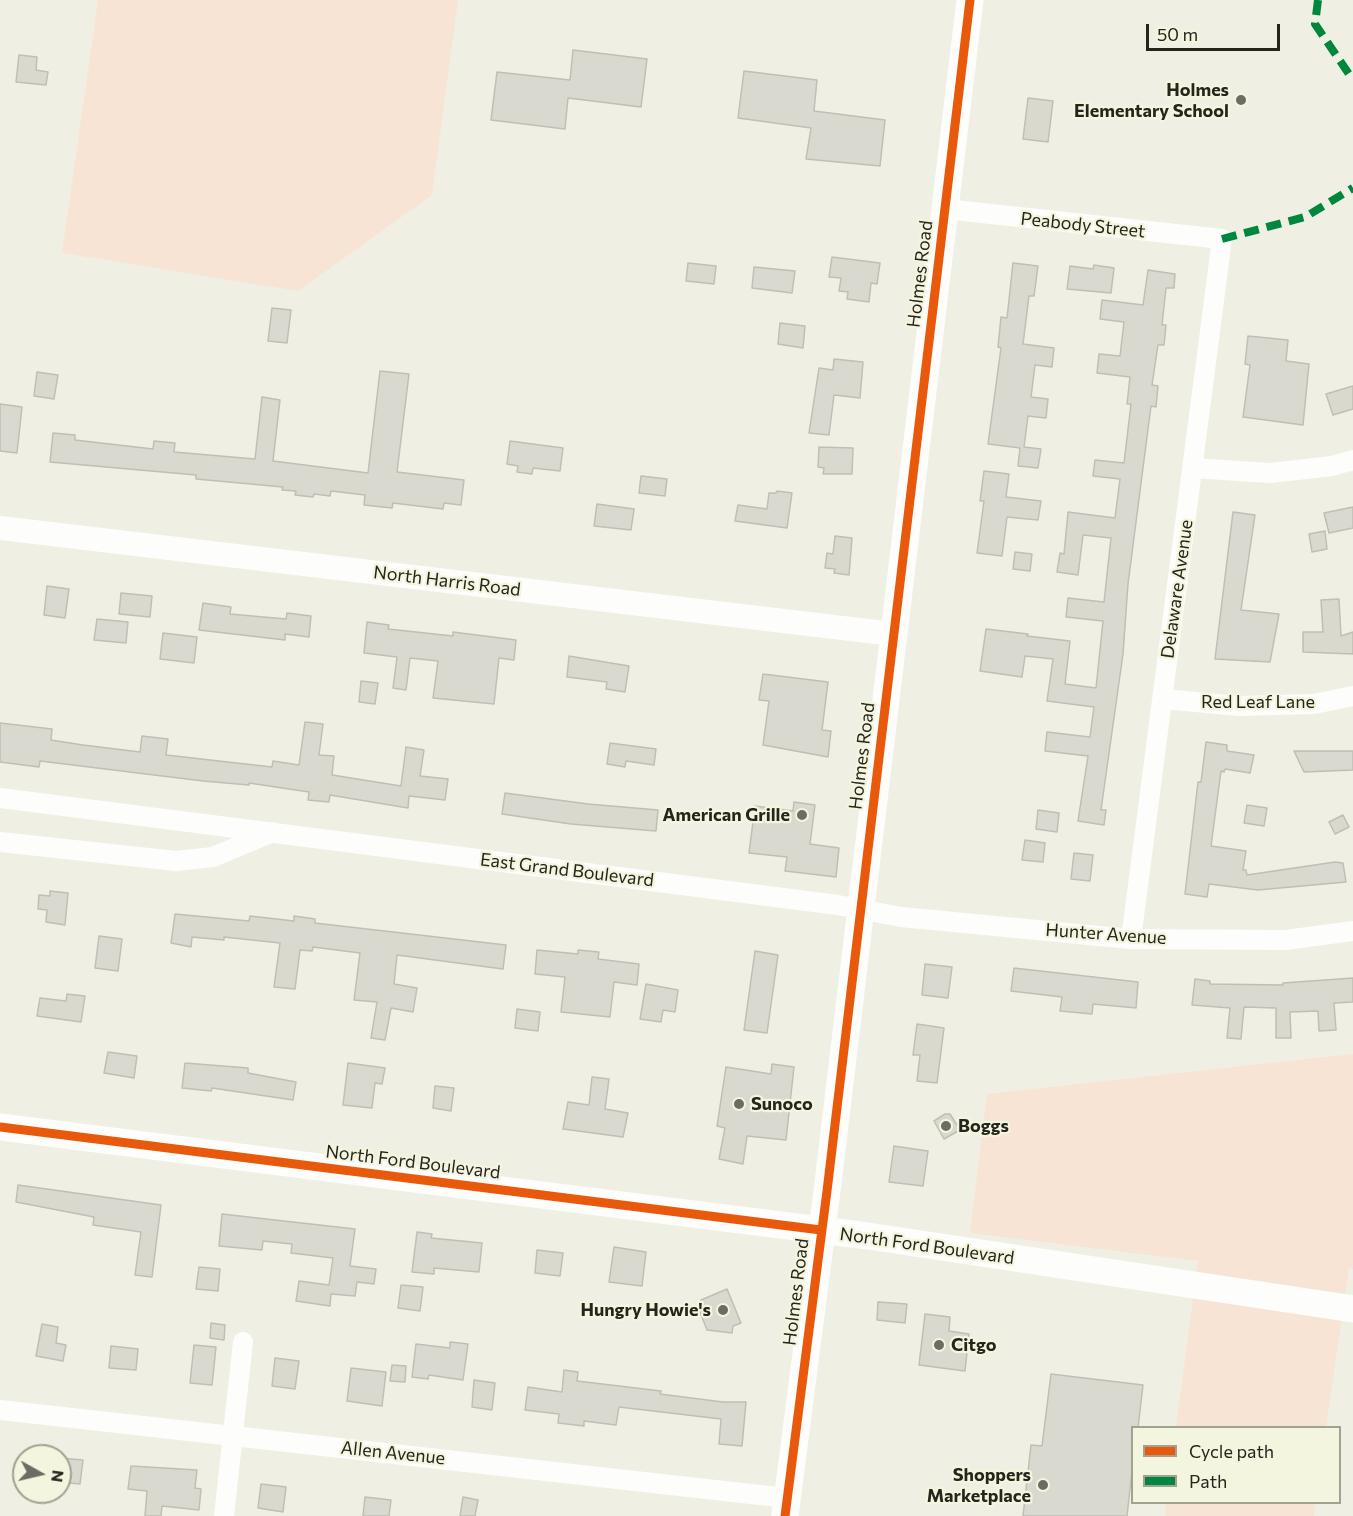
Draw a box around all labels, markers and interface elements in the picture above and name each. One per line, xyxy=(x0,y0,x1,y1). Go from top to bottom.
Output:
scale bar xyxy=(1149,12,1282,50)
text: 50 m xyxy=(1157,23,1198,45)
place label: Holmes Elementary School xyxy=(1074,79,1229,122)
marker: Holmes Elementary School xyxy=(1234,93,1248,107)
street label: Peabody Street xyxy=(1020,208,1146,242)
street label: Holmes Road xyxy=(903,219,937,329)
street label: Delaware Avenue xyxy=(1157,518,1197,660)
street label: North Harris Road xyxy=(372,561,522,601)
street label: Red Leaf Lane xyxy=(1201,691,1315,713)
street label: Holmes Road xyxy=(845,701,879,811)
place label: American Grille xyxy=(663,804,790,826)
marker: American Grille xyxy=(795,808,809,822)
street label: East Grand Boulevard xyxy=(479,849,655,891)
street label: Hunter Avenue xyxy=(1045,919,1167,949)
place label: Sunoco xyxy=(751,1093,813,1115)
marker: Sunoco xyxy=(732,1097,746,1111)
place label: Boggs xyxy=(958,1115,1009,1137)
marker: Boggs xyxy=(939,1119,953,1133)
street label: North Ford Boulevard xyxy=(324,1141,502,1183)
street label: North Ford Boulevard xyxy=(838,1223,1016,1269)
street label: Holmes Road xyxy=(779,1237,813,1347)
place label: Hungry Howie's xyxy=(580,1299,711,1321)
marker: Hungry Howie's xyxy=(716,1303,730,1317)
place label: Citgo xyxy=(951,1334,996,1356)
marker: Citgo xyxy=(932,1338,946,1352)
legend xyxy=(1131,1426,1341,1504)
street label: Allen Avenue xyxy=(340,1437,446,1469)
text: Cycle path xyxy=(1189,1440,1274,1462)
north arrow xyxy=(12,1444,72,1504)
place label: Shoppers Marketplace xyxy=(927,1464,1031,1506)
text: N xyxy=(48,1469,69,1484)
text: Path xyxy=(1189,1470,1227,1492)
marker: Shoppers Marketplace xyxy=(1036,1478,1050,1492)

